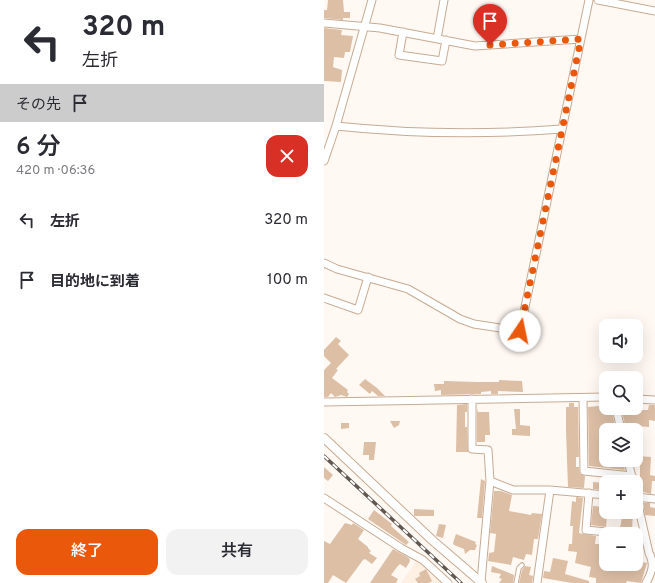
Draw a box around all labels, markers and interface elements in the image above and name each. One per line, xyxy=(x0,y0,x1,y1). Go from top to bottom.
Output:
pin xyxy=(473,4,507,45)
text: 320 m xyxy=(82,10,165,46)
icon: arrive xyxy=(479,10,501,32)
icon: left xyxy=(16,16,68,68)
text: 左折 xyxy=(82,50,118,73)
icon: arrive xyxy=(69,92,91,114)
text: その先 xyxy=(16,96,61,115)
text: 6 分 xyxy=(16,133,60,163)
button: close xyxy=(266,135,308,177)
text: 420 m · 06:36 xyxy=(16,163,95,179)
icon: left xyxy=(16,209,38,231)
text: 320 m xyxy=(264,211,308,230)
text: 左折 xyxy=(50,213,80,232)
icon: arrive xyxy=(16,269,38,291)
text: 100 m xyxy=(267,271,308,290)
text: 目的地に到着 xyxy=(50,273,140,292)
position arrow xyxy=(499,310,541,352)
map controls xyxy=(599,319,643,571)
button: sound xyxy=(599,319,643,363)
button: search xyxy=(599,371,643,415)
button: layers xyxy=(599,423,643,467)
button: + xyxy=(599,475,643,519)
button: − xyxy=(599,527,643,571)
button: 終了 xyxy=(16,529,158,575)
button: 共有 xyxy=(166,529,308,575)

